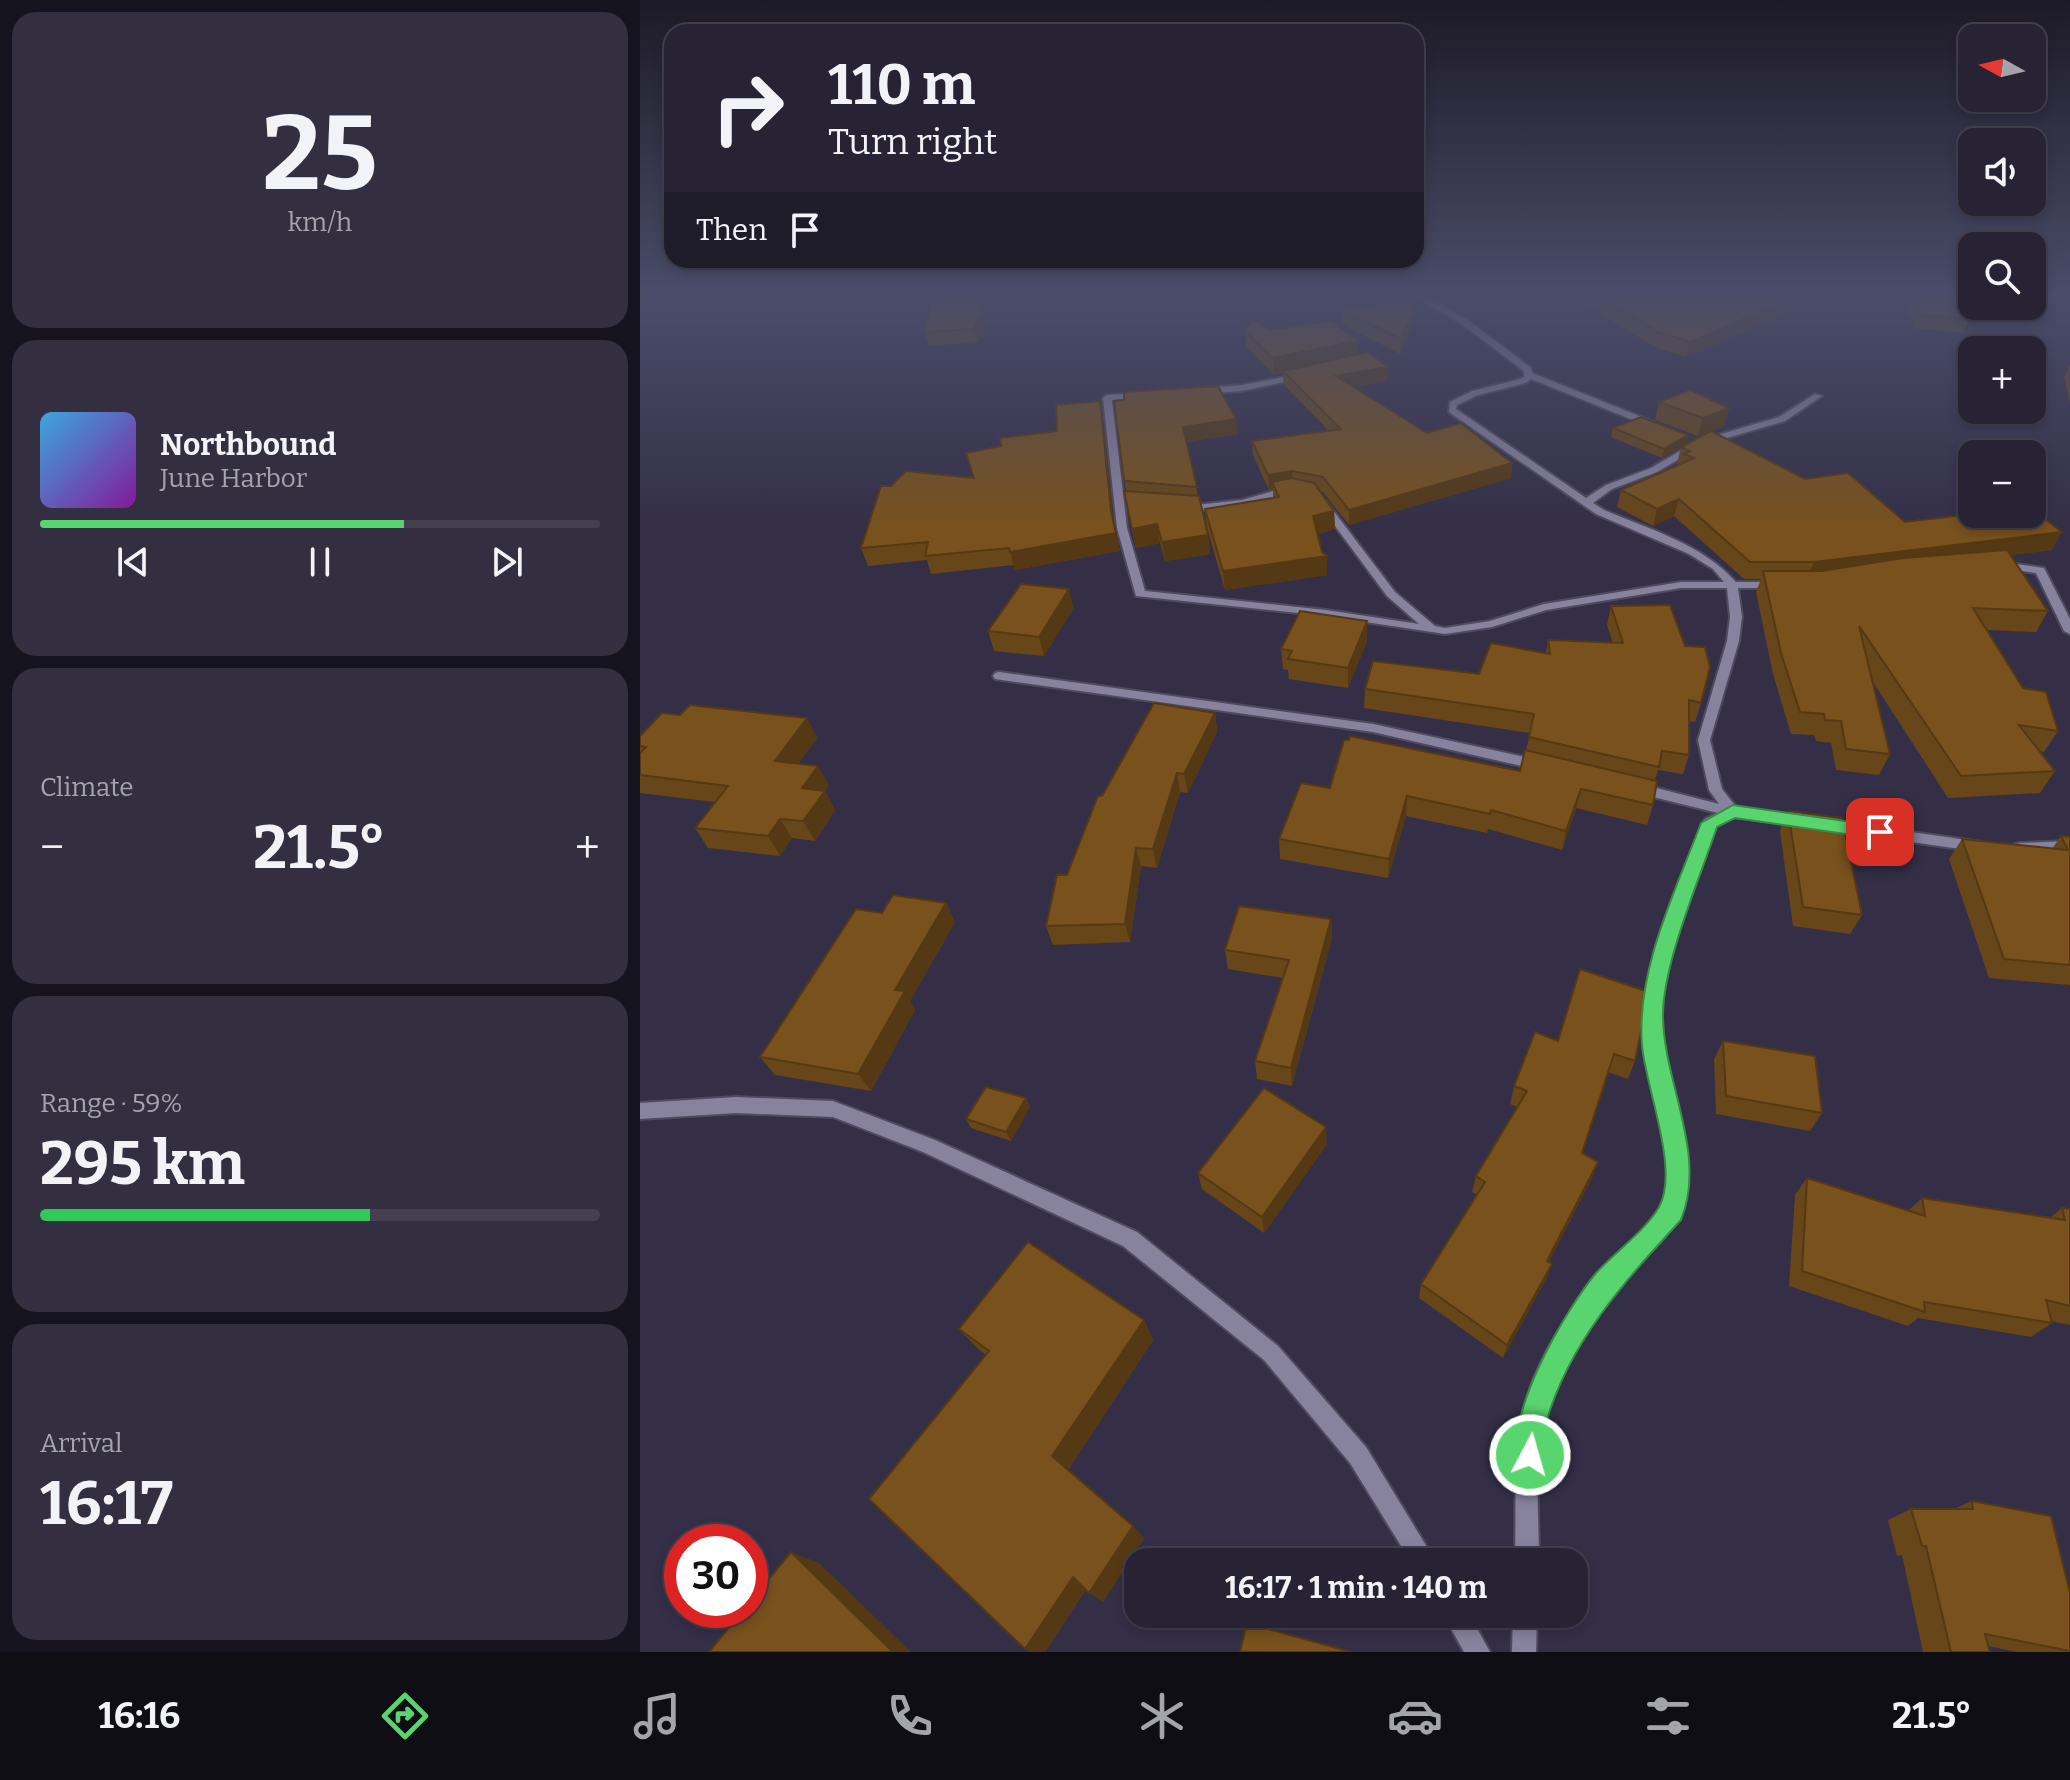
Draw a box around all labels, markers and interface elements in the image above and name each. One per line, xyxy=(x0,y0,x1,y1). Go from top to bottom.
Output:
north arrow xyxy=(1958,24,2046,112)
map controls xyxy=(1958,24,2046,528)
text: 110 m xyxy=(828,52,975,119)
icon: right xyxy=(696,56,800,160)
text: 25 xyxy=(262,92,378,217)
text: Turn right xyxy=(828,120,997,164)
button: sound xyxy=(1958,128,2046,216)
text: km/h xyxy=(288,207,352,238)
icon: arrive xyxy=(783,208,827,252)
text: Then xyxy=(696,212,767,248)
button: search xyxy=(1958,232,2046,320)
button: + xyxy=(1958,336,2046,424)
text: Northbound xyxy=(160,427,336,463)
button: − xyxy=(1958,440,2046,528)
text: June Harbor xyxy=(160,463,307,494)
icon: previous xyxy=(111,540,155,584)
icon: pause xyxy=(298,540,342,584)
icon: next xyxy=(485,540,529,584)
text: Climate xyxy=(40,772,134,803)
pin xyxy=(1846,798,1914,866)
icon: arrive xyxy=(1858,810,1902,854)
text: 21.5° xyxy=(253,812,386,884)
text: − xyxy=(40,821,64,874)
text: + xyxy=(575,821,600,874)
text: Range · 59% xyxy=(40,1088,183,1119)
text: 295 km xyxy=(40,1128,245,1200)
position arrow xyxy=(1488,1413,1572,1497)
text: Arrival xyxy=(40,1428,122,1459)
text: 16:17 xyxy=(40,1468,173,1540)
speed limit sign: 30 xyxy=(664,1524,768,1628)
text: 16:17 · 1 min · 140 m xyxy=(1225,1570,1487,1606)
icon: directions xyxy=(377,1688,433,1744)
icon: music xyxy=(629,1688,685,1744)
icon: phone xyxy=(882,1688,938,1744)
icon: climate xyxy=(1134,1688,1190,1744)
icon: car xyxy=(1387,1688,1443,1744)
icon: filters xyxy=(1640,1688,1696,1744)
text: 16:16 xyxy=(98,1694,180,1738)
text: 21.5° xyxy=(1892,1694,1972,1738)

